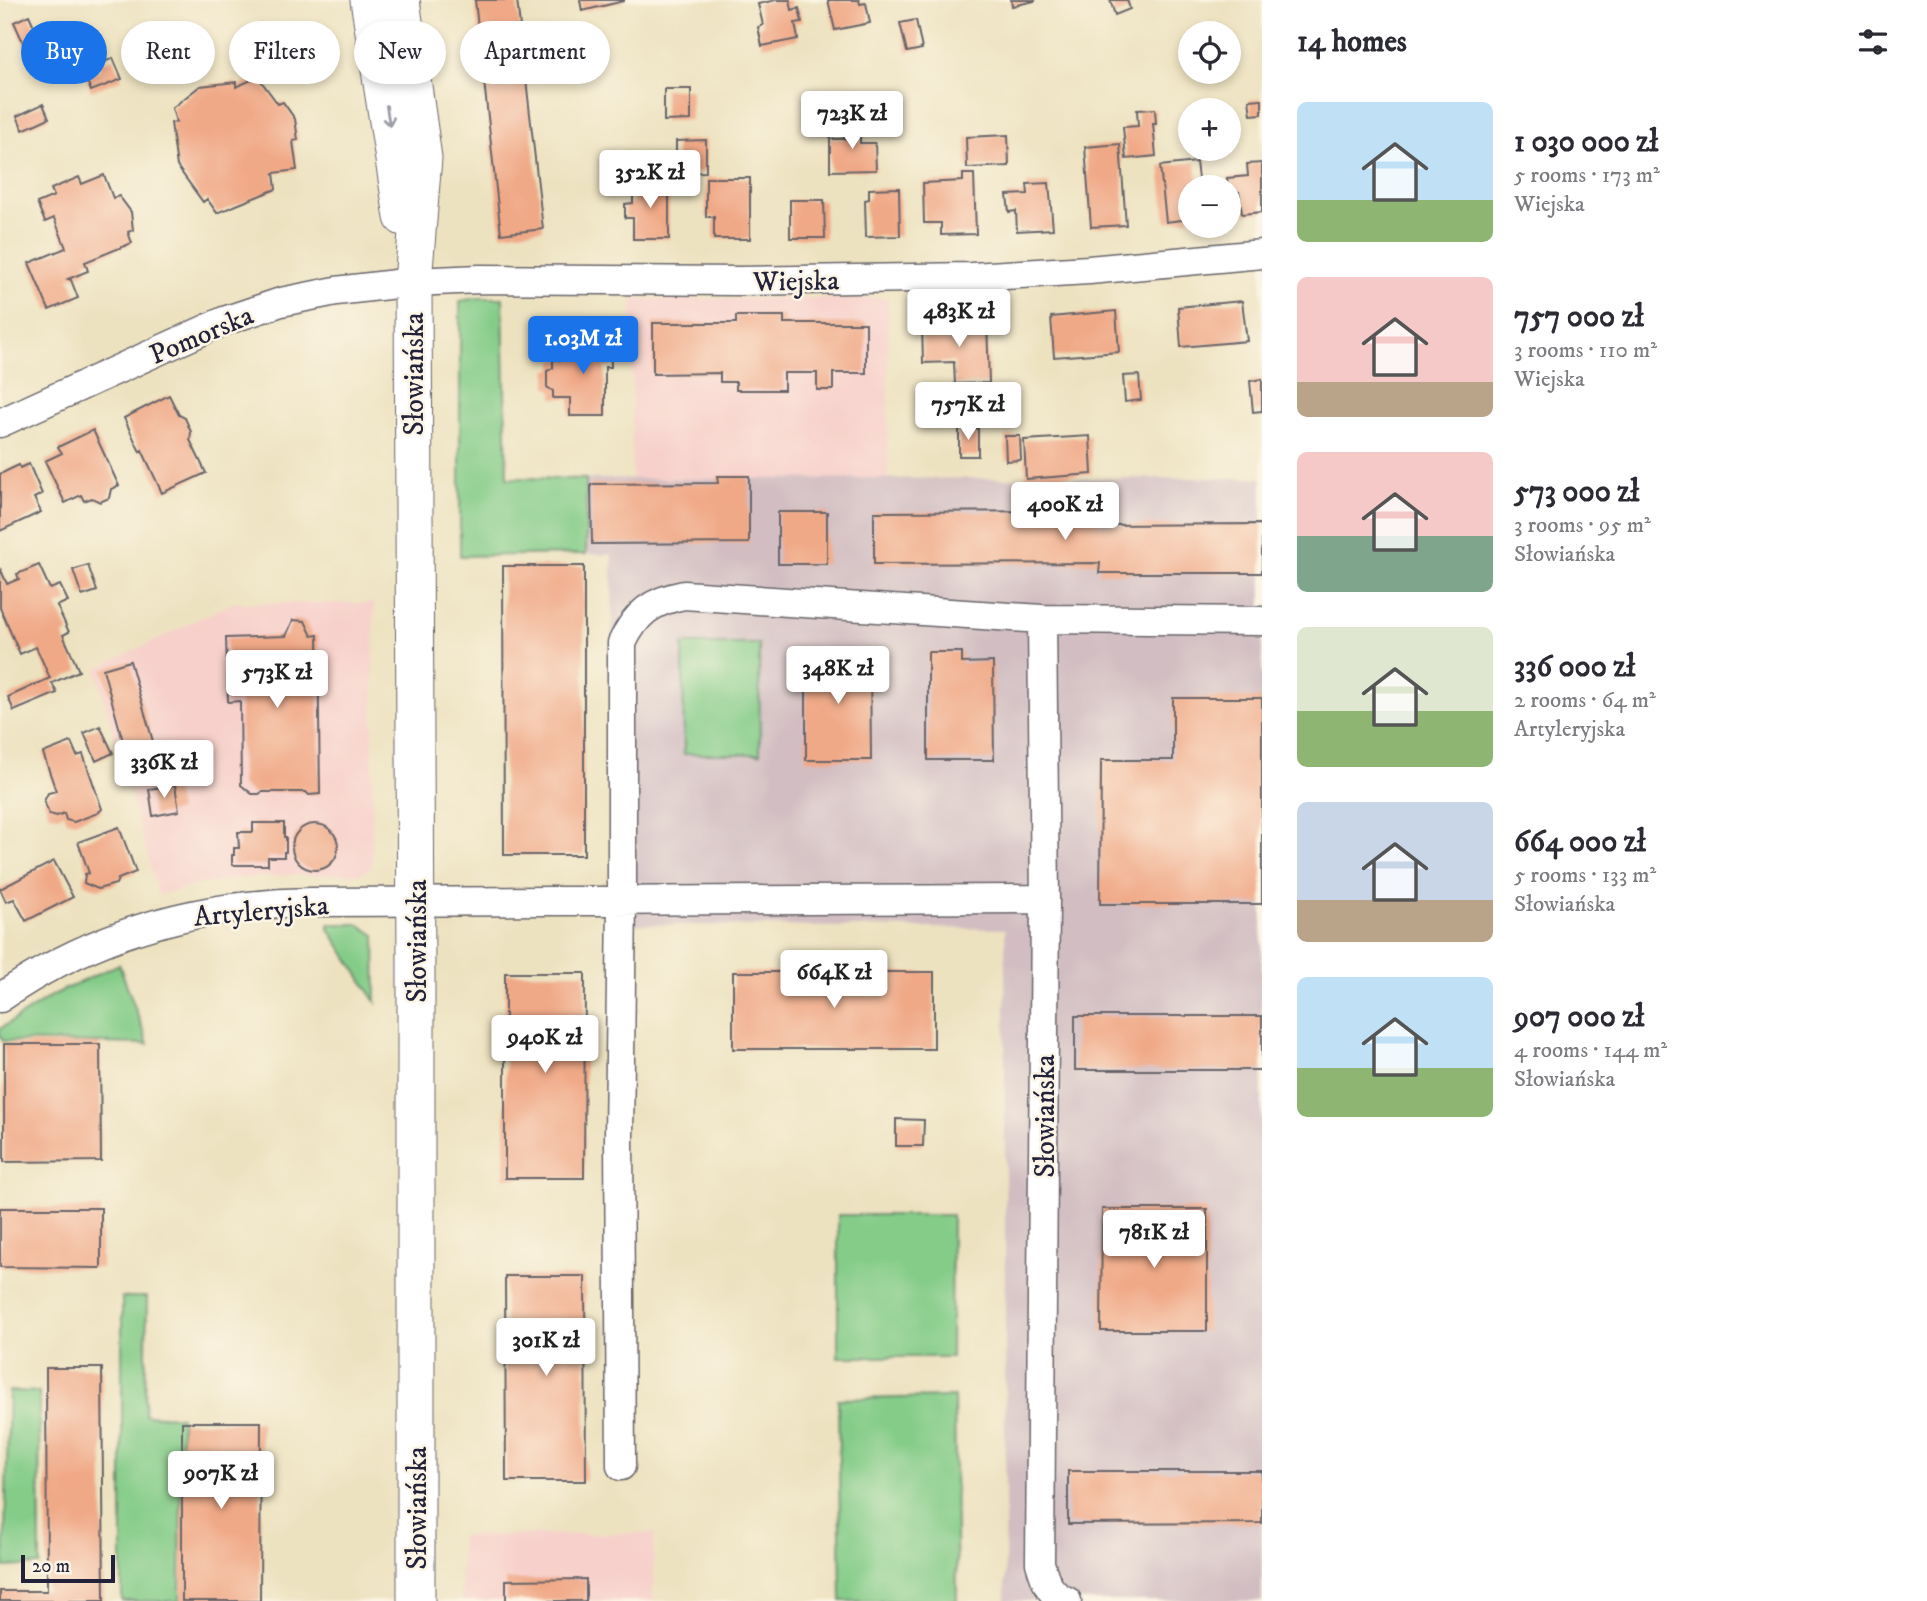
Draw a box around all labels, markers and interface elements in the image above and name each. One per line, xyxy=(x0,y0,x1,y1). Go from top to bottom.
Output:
chip: Buy xyxy=(21,21,107,84)
chip: Rent xyxy=(121,21,215,84)
chip: Filters xyxy=(229,21,340,84)
chip: New xyxy=(354,21,446,84)
chip: Apartment xyxy=(460,21,610,84)
map controls xyxy=(1178,21,1241,238)
button: locate xyxy=(1178,21,1241,84)
icon: filters xyxy=(1854,23,1892,61)
text: 14 homes xyxy=(1297,24,1407,61)
pin: 723K zł xyxy=(787,92,917,151)
button: + xyxy=(1178,98,1241,161)
text: 723K zł xyxy=(817,99,887,128)
one-way arrow xyxy=(382,104,395,127)
text: 1 030 000 zł xyxy=(1514,124,1658,161)
icon: home xyxy=(1353,130,1437,214)
pin: 352K zł xyxy=(585,150,715,210)
text: 352K zł xyxy=(615,158,685,187)
text: 5 rooms · 173 m² xyxy=(1514,161,1660,190)
button: − xyxy=(1178,175,1241,238)
text: Wiejska xyxy=(1514,190,1585,219)
street label: Wiejska xyxy=(752,263,840,300)
pin: 483K zł xyxy=(894,290,1024,349)
text: 483K zł xyxy=(923,297,995,326)
street label: Pomorska xyxy=(144,298,259,373)
text: 757 000 zł xyxy=(1514,299,1644,336)
icon: home xyxy=(1353,305,1437,389)
street label: Słowiańska xyxy=(397,312,432,436)
pin: 1.03M zł xyxy=(511,316,655,376)
text: 1.03M zł xyxy=(544,324,622,353)
text: 3 rooms · 110 m² xyxy=(1514,336,1657,365)
text: Wiejska xyxy=(1514,365,1585,394)
pin: 757K zł xyxy=(903,382,1033,442)
text: 757K zł xyxy=(931,390,1005,419)
text: 573 000 zł xyxy=(1514,474,1639,511)
icon: home xyxy=(1353,480,1437,564)
pin: 400K zł xyxy=(1000,482,1130,542)
text: 400K zł xyxy=(1027,490,1103,519)
text: 3 rooms · 95 m² xyxy=(1514,511,1651,540)
text: Słowiańska xyxy=(1514,540,1615,569)
pin: 348K zł xyxy=(773,646,903,706)
text: 336 000 zł xyxy=(1514,649,1635,686)
pin: 573K zł xyxy=(212,650,342,710)
text: 348K zł xyxy=(802,654,874,683)
icon: home xyxy=(1353,655,1437,739)
text: 573K zł xyxy=(242,658,312,687)
text: 2 rooms · 64 m² xyxy=(1514,686,1656,715)
text: Artyleryjska xyxy=(1514,715,1625,744)
pin: 336K zł xyxy=(99,740,229,800)
text: 336K zł xyxy=(130,748,198,777)
text: 664 000 zł xyxy=(1514,824,1646,861)
icon: home xyxy=(1353,830,1437,914)
text: 5 rooms · 133 m² xyxy=(1514,861,1656,890)
street label: Słowiańska xyxy=(400,879,435,1003)
street label: Artyleryjska xyxy=(192,888,330,935)
text: Słowiańska xyxy=(1514,890,1615,919)
pin: 664K zł xyxy=(769,950,899,1010)
text: 664K zł xyxy=(796,958,872,987)
text: 907 000 zł xyxy=(1514,999,1644,1036)
icon: home xyxy=(1353,1005,1437,1089)
pin: 940K zł xyxy=(480,1016,610,1075)
text: 940K zł xyxy=(507,1023,583,1052)
text: 4 rooms · 144 m² xyxy=(1514,1036,1667,1065)
street label: Słowiańska xyxy=(1028,1054,1063,1178)
text: Słowiańska xyxy=(1514,1065,1615,1094)
pin: 781K zł xyxy=(1089,1210,1219,1270)
text: 781K zł xyxy=(1119,1218,1189,1247)
pin: 301K zł xyxy=(481,1318,611,1378)
text: 301K zł xyxy=(512,1326,580,1355)
street label: Słowiańska xyxy=(400,1446,435,1570)
pin: 907K zł xyxy=(156,1452,286,1511)
text: 907K zł xyxy=(184,1459,258,1488)
scale bar xyxy=(21,1552,116,1584)
text: 20 m xyxy=(32,1555,70,1578)

